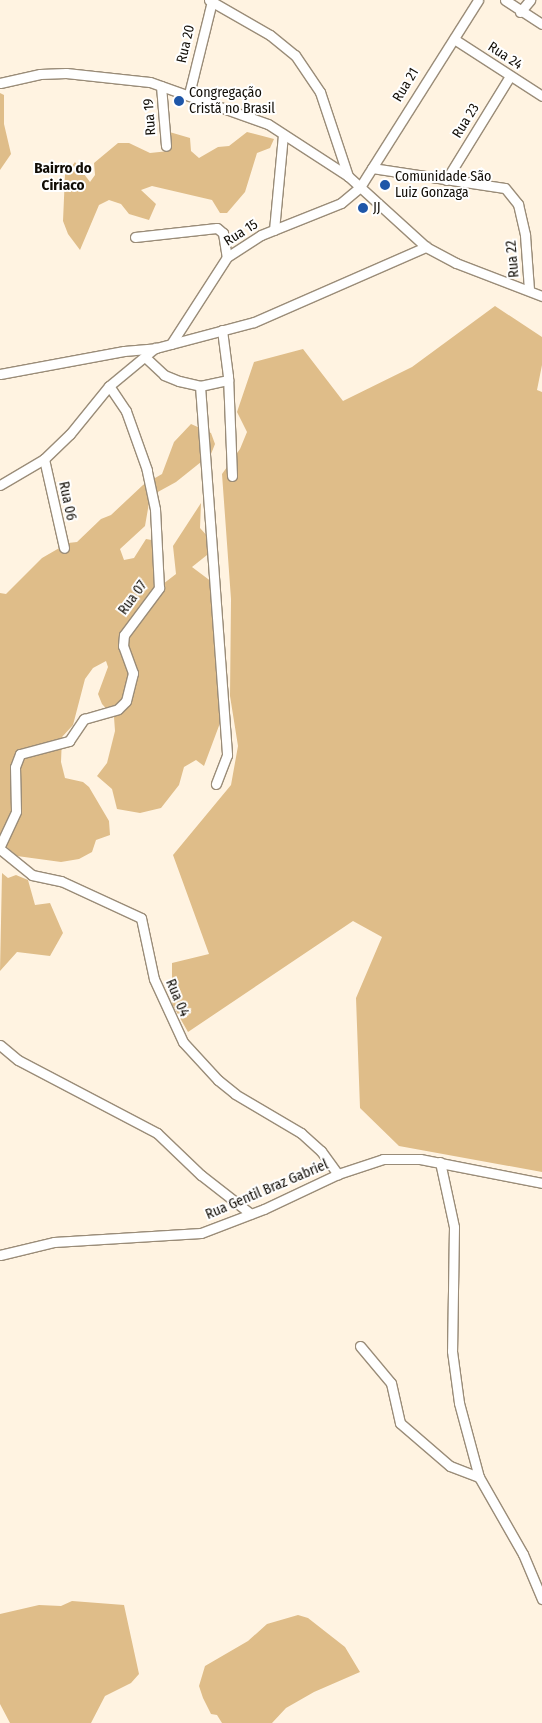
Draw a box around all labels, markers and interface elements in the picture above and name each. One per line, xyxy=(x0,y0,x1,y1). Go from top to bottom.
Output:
street label: Rua 20 xyxy=(173,23,199,65)
street label: Rua 24 xyxy=(485,39,525,73)
street label: Rua 21 xyxy=(389,65,423,105)
place label: Congregação Cristã no Brasil xyxy=(189,85,275,118)
marker: Congregação Cristã no Brasil xyxy=(173,95,185,107)
street label: Rua 19 xyxy=(140,98,160,136)
street label: Rua 23 xyxy=(449,101,483,141)
district label: Bairro do Ciriaco xyxy=(34,159,92,194)
place label: Comunidade São Luiz Gonzaga xyxy=(395,169,491,202)
marker: Comunidade São Luiz Gonzaga xyxy=(379,179,391,191)
place label: JJ xyxy=(373,200,381,216)
marker: JJ xyxy=(357,202,369,214)
street label: Rua 15 xyxy=(221,216,261,250)
street label: Rua 22 xyxy=(503,240,523,278)
street label: Rua 06 xyxy=(55,480,79,522)
street label: Rua 07 xyxy=(115,578,151,618)
street label: Rua 04 xyxy=(162,977,192,1019)
street label: Rua Gentil Braz Gabriel xyxy=(203,1157,331,1223)

